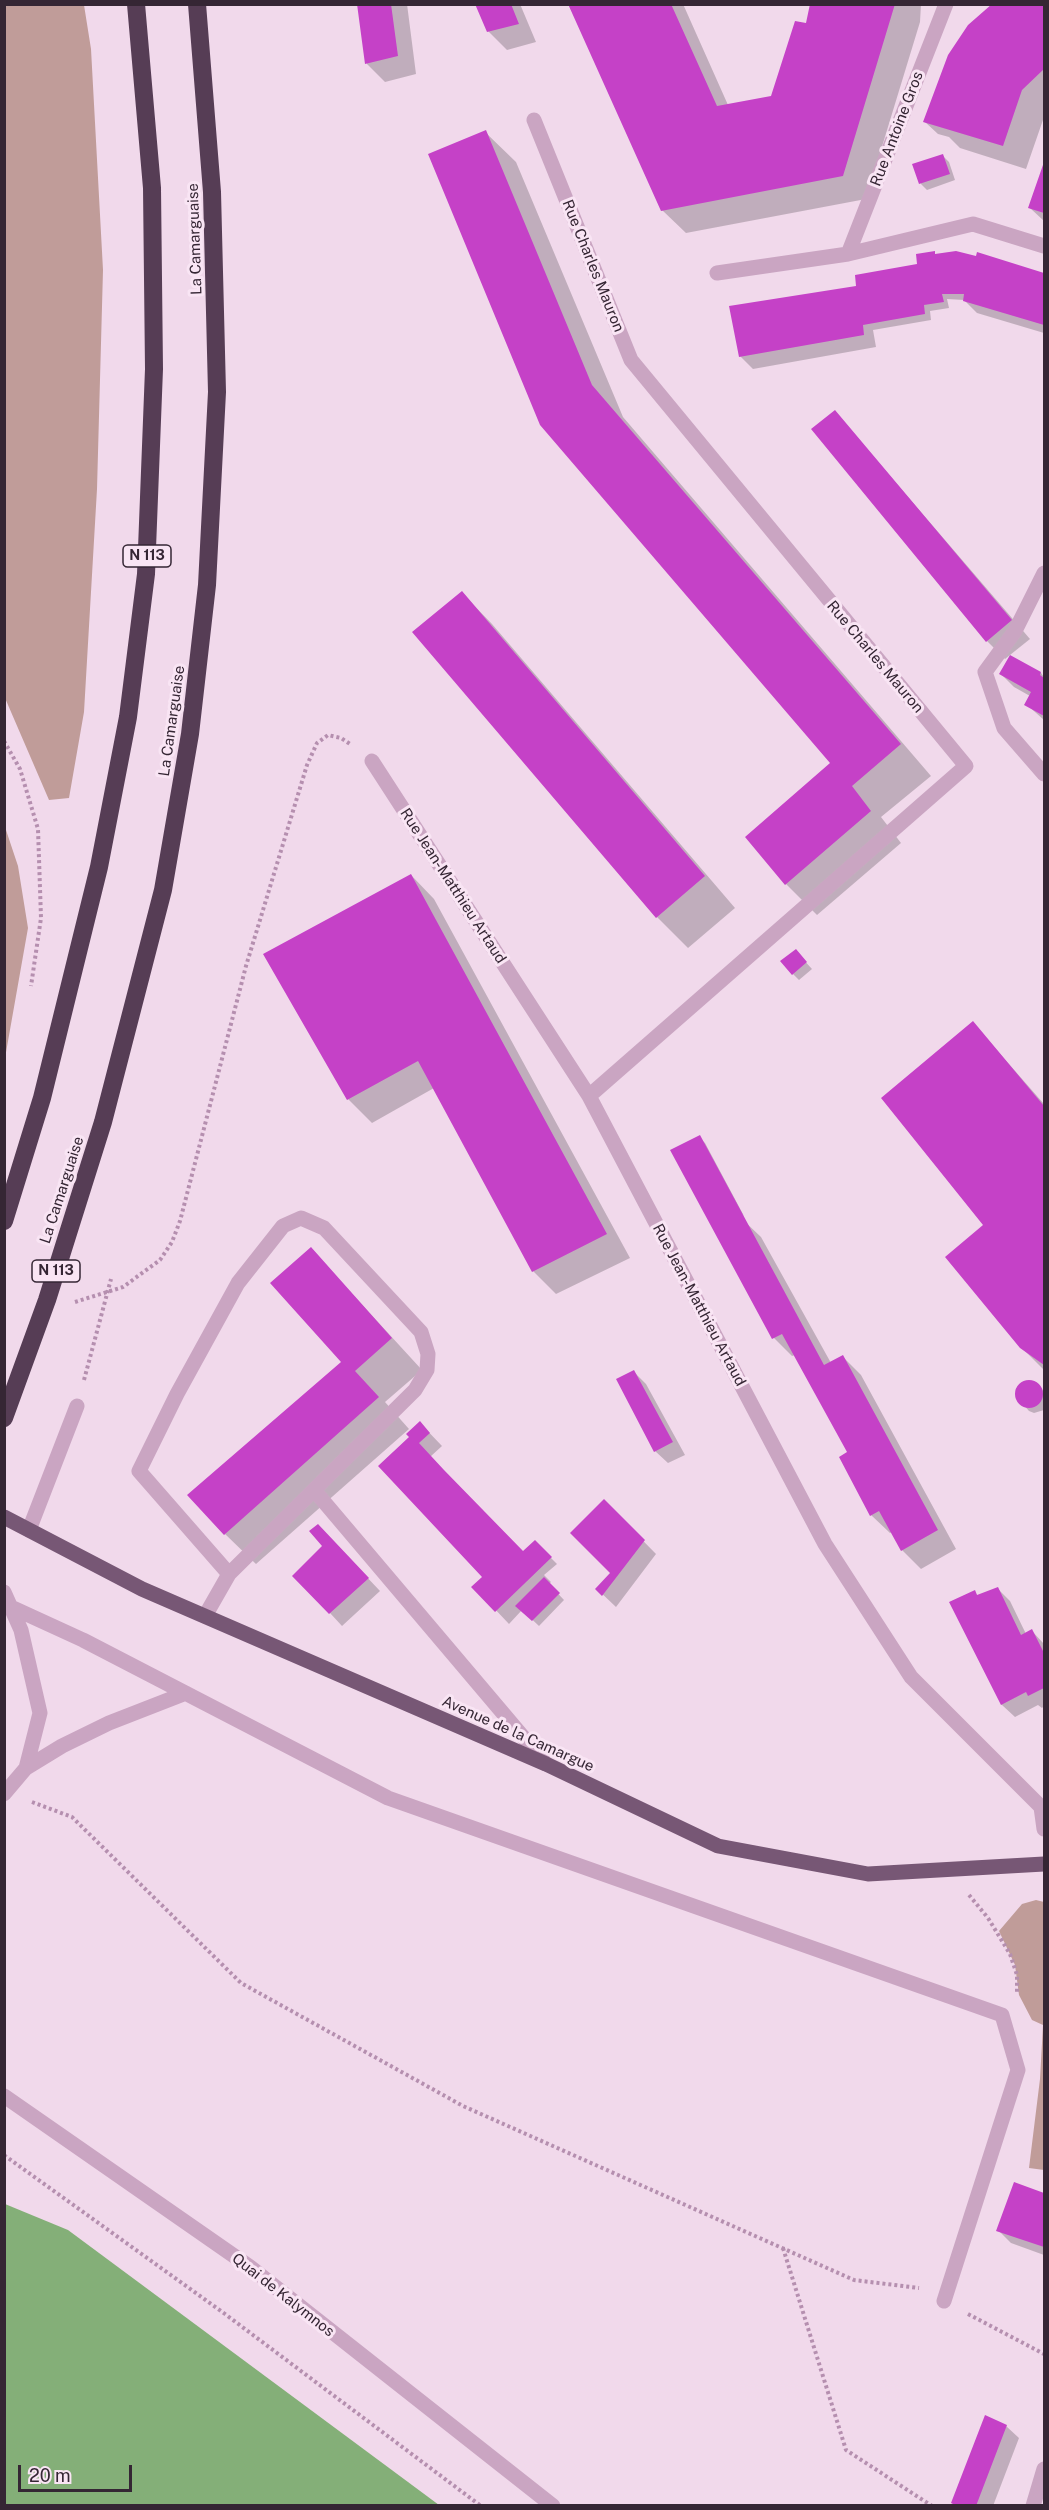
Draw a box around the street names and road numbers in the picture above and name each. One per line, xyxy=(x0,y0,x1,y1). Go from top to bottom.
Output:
street label: Rue Antoine Gros xyxy=(867,69,927,189)
street label: La Camarguaise xyxy=(184,183,206,295)
street label: Rue Charles Mauron xyxy=(558,197,628,335)
road number: N 113 xyxy=(123,545,171,567)
street label: Rue Charles Mauron xyxy=(823,597,927,717)
street label: La Camarguaise xyxy=(155,664,189,778)
street label: Rue Jean-Matthieu Artaud xyxy=(396,805,510,967)
street label: La Camarguaise xyxy=(36,1134,88,1246)
street label: Rue Jean-Matthieu Artaud xyxy=(649,1221,749,1389)
road number: N 113 xyxy=(32,1260,80,1282)
street label: Avenue de la Camargue xyxy=(439,1692,597,1776)
street label: Quai de Kalymnos xyxy=(228,2249,338,2341)

